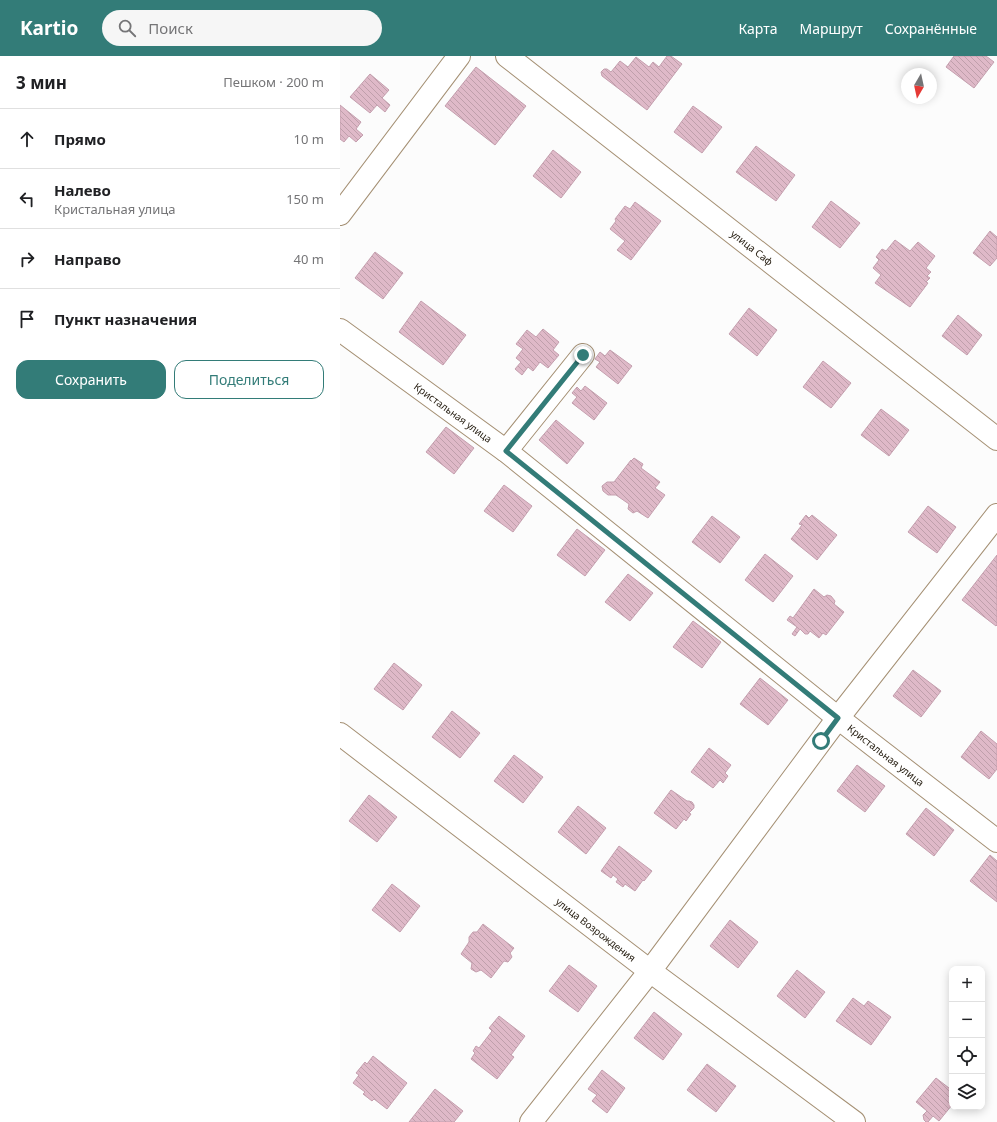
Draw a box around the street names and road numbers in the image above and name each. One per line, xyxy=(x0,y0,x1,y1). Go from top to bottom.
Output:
street label: улица Саф xyxy=(728,227,776,269)
street label: Кристальная улица xyxy=(411,379,495,446)
street label: Кристальная улица xyxy=(845,721,927,789)
street label: улица Возрождения xyxy=(553,894,639,965)

